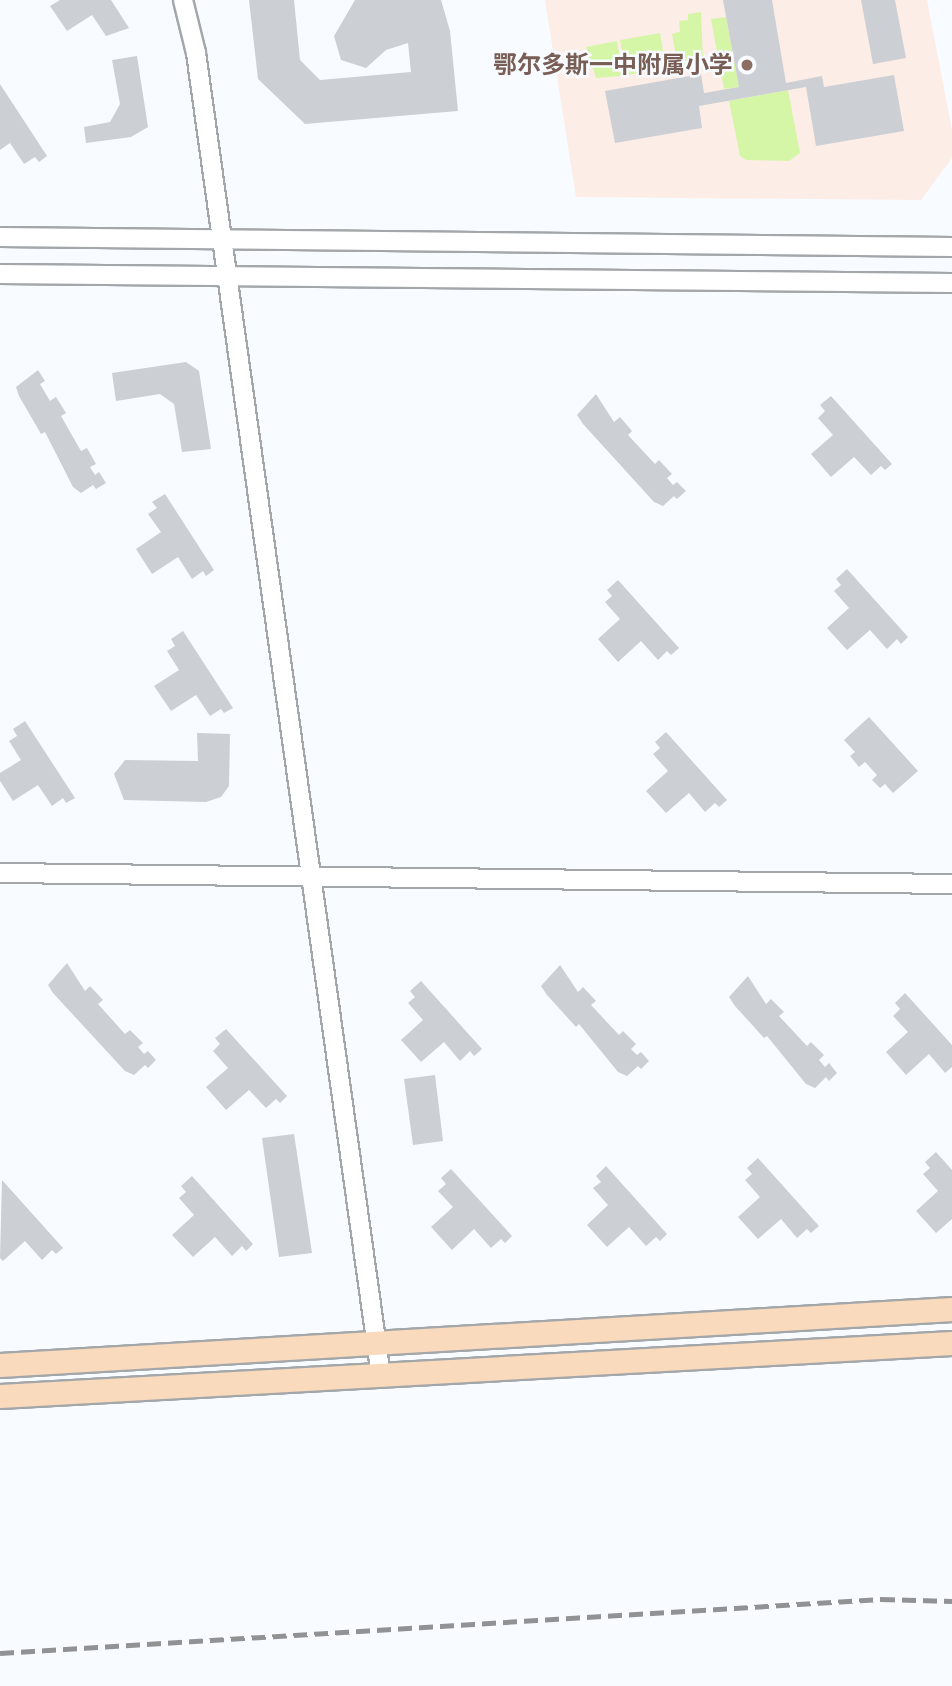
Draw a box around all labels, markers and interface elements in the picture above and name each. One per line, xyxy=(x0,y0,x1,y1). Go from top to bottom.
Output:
place label: 鄂尔多斯一中附属小学 xyxy=(493,51,733,79)
marker: 鄂尔多斯一中附属小学 xyxy=(739,57,755,73)

